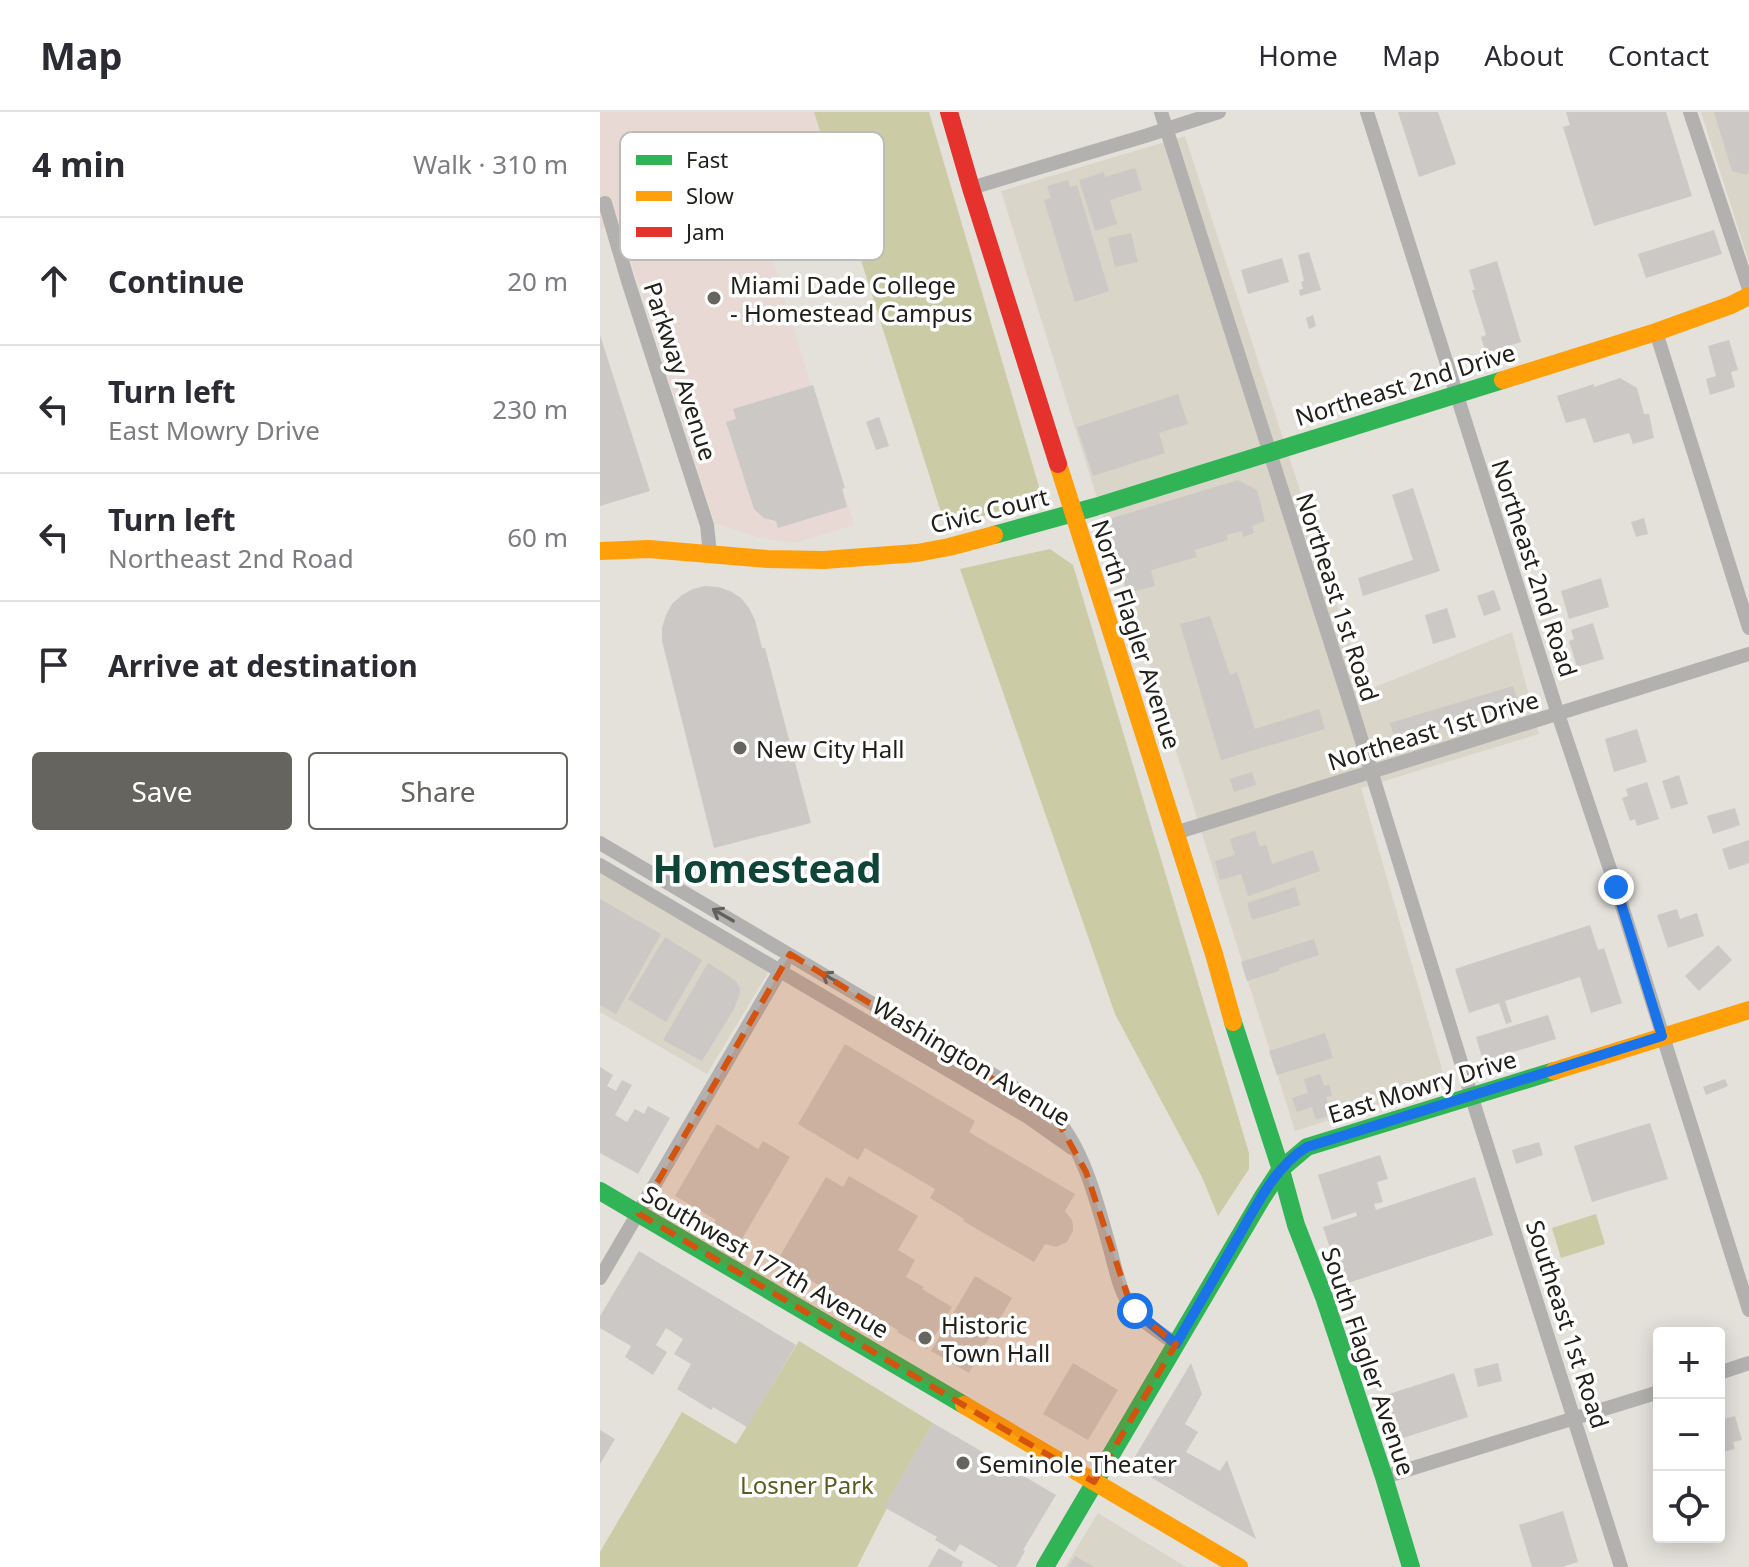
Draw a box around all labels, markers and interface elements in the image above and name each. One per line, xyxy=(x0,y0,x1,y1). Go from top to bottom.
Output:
text: Map xyxy=(40,29,123,81)
text: Home xyxy=(1258,36,1338,74)
text: Map xyxy=(1382,36,1440,74)
text: About xyxy=(1484,36,1564,74)
text: Contact xyxy=(1608,36,1709,74)
legend xyxy=(620,132,884,260)
text: 4 min xyxy=(32,141,126,187)
text: Fast xyxy=(686,144,728,174)
text: Walk · 310 m xyxy=(413,146,568,182)
text: Slow xyxy=(686,180,735,210)
text: Jam xyxy=(684,216,725,246)
icon: ahead xyxy=(32,259,76,303)
text: Continue xyxy=(108,261,244,302)
text: 20 m xyxy=(507,263,568,299)
place label: Miami Dade College - Homestead Campus xyxy=(730,268,973,329)
street label: Parkway Avenue xyxy=(637,278,725,464)
marker: Miami Dade College - Homestead Campus xyxy=(705,289,723,307)
street label: Northeast 2nd Drive xyxy=(1291,335,1519,433)
text: Turn left xyxy=(108,371,236,412)
icon: left xyxy=(32,387,76,431)
text: 230 m xyxy=(492,391,568,427)
text: East Mowry Drive xyxy=(108,412,320,448)
street label: Northeast 2nd Road xyxy=(1484,455,1586,681)
street label: Civic Court xyxy=(926,479,1052,541)
street label: Northeast 1st Road xyxy=(1289,489,1387,705)
text: Turn left xyxy=(108,499,236,540)
icon: left xyxy=(32,515,76,559)
street label: North Flagler Avenue xyxy=(1084,515,1190,753)
text: 60 m xyxy=(507,519,568,555)
text: Northeast 2nd Road xyxy=(108,540,354,576)
icon: arrive xyxy=(32,643,76,687)
text: Arrive at destination xyxy=(108,645,418,686)
street label: Northeast 1st Drive xyxy=(1323,682,1543,778)
place label: New City Hall xyxy=(756,732,905,765)
marker: New City Hall xyxy=(731,739,749,757)
button: Save xyxy=(32,752,292,830)
button: Share xyxy=(308,752,568,830)
district label: Homestead xyxy=(652,840,882,895)
route end xyxy=(1598,869,1634,905)
one-way arrow xyxy=(712,907,735,923)
one-way arrow xyxy=(821,971,844,987)
street label: Washington Avenue xyxy=(867,989,1077,1133)
street label: East Mowry Drive xyxy=(1324,1042,1520,1130)
street label: Southwest 177th Avenue xyxy=(636,1177,896,1345)
street label: Southeast 1st Road xyxy=(1519,1216,1617,1432)
street label: South Flagler Avenue xyxy=(1314,1243,1424,1479)
route start xyxy=(1117,1293,1153,1329)
place label: Historic Town Hall xyxy=(941,1308,1050,1369)
map controls xyxy=(1653,1327,1725,1543)
button: + xyxy=(1653,1327,1725,1399)
marker: Historic Town Hall xyxy=(916,1329,934,1347)
button: − xyxy=(1653,1399,1725,1471)
place label: Seminole Theater xyxy=(979,1447,1177,1480)
marker: Seminole Theater xyxy=(954,1454,972,1472)
park label: Losner Park xyxy=(740,1468,874,1501)
button: locate xyxy=(1653,1471,1725,1543)

